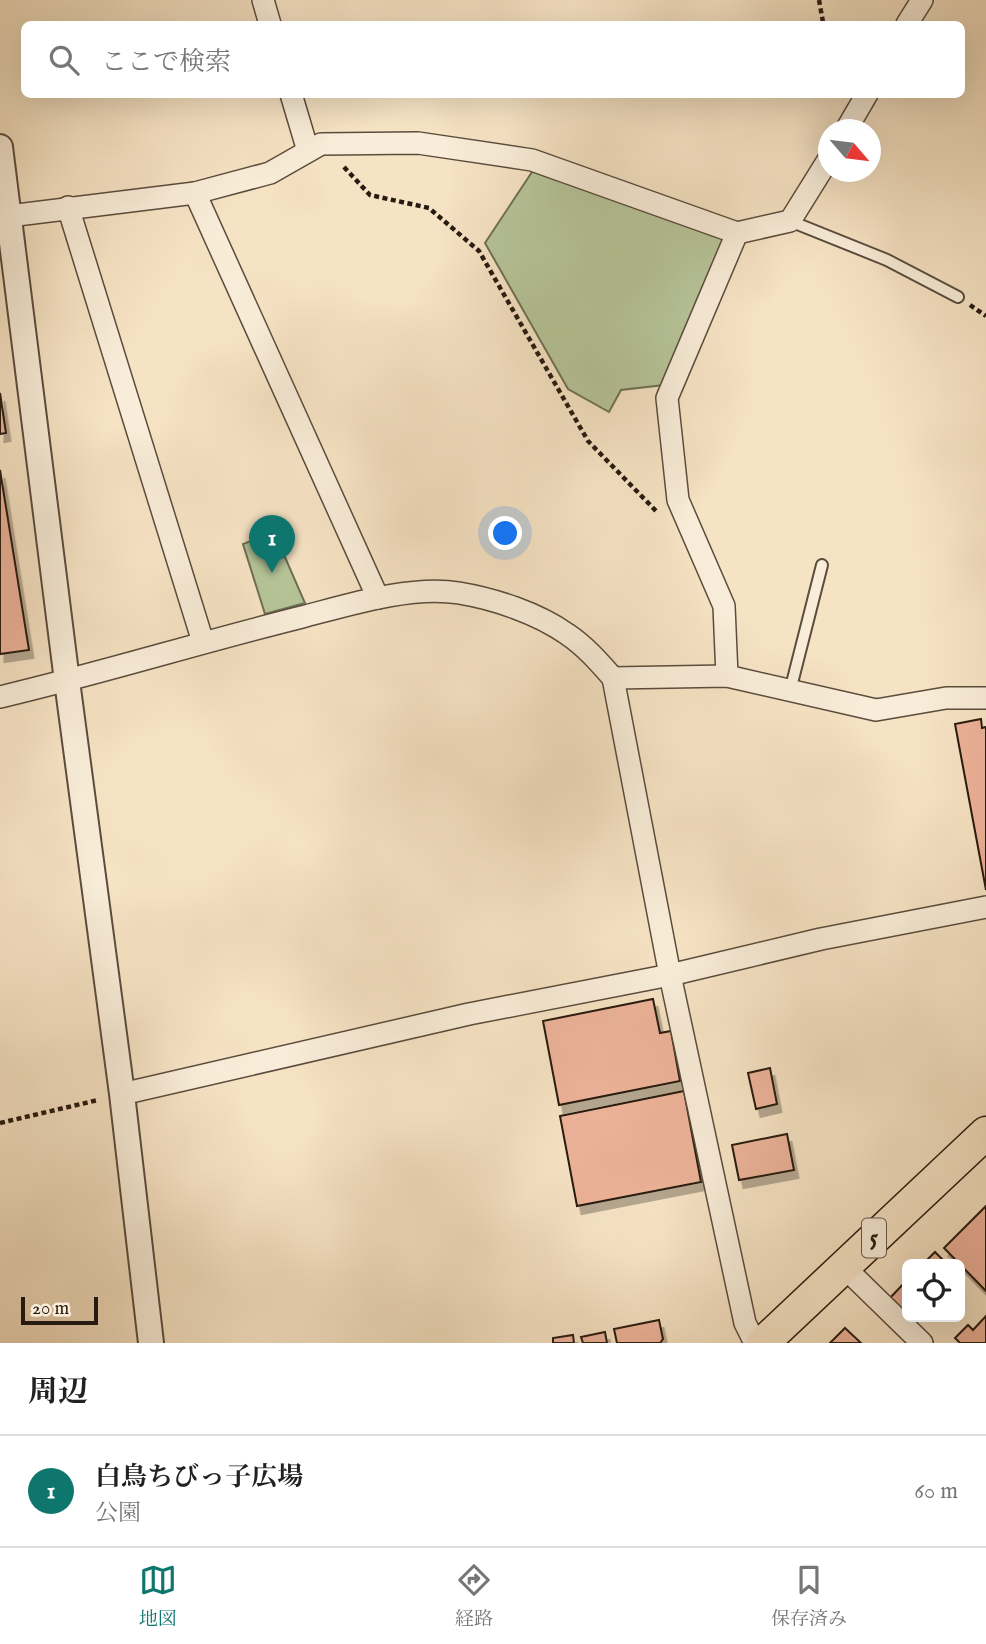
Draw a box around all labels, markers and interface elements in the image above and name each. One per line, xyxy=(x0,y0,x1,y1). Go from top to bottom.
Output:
search box xyxy=(21,21,965,98)
icon: search xyxy=(45,41,83,79)
text: ここで検索 xyxy=(101,46,231,79)
north arrow xyxy=(818,119,881,182)
pin: 1 xyxy=(249,515,295,573)
your location xyxy=(488,516,522,550)
road number: 5 xyxy=(862,1218,886,1258)
map controls xyxy=(902,1259,965,1322)
button: locate xyxy=(902,1259,965,1322)
scale bar xyxy=(21,1294,98,1326)
text: 20 m xyxy=(32,1297,69,1321)
text: 周辺 xyxy=(28,1374,88,1412)
text: 白鳥ちびっ子広場 xyxy=(95,1461,303,1494)
text: 1 xyxy=(47,1477,55,1506)
text: 60 m xyxy=(914,1477,958,1506)
text: 公園 xyxy=(95,1499,141,1528)
tab: 地図 xyxy=(139,1561,177,1632)
tab: 経路 xyxy=(455,1561,493,1632)
tab: 保存済み xyxy=(771,1561,847,1632)

